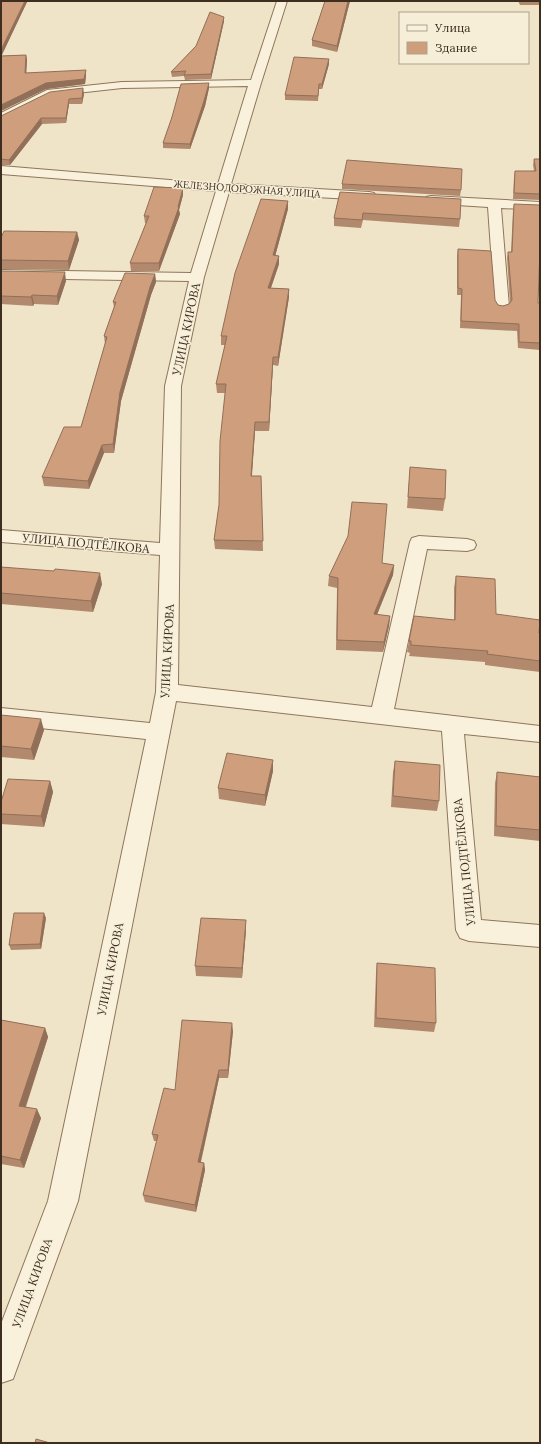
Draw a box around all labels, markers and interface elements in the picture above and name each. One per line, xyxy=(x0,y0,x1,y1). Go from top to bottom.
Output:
legend xyxy=(399,12,529,64)
text: Улица xyxy=(434,20,471,35)
text: Здание xyxy=(435,40,478,55)
street label: ЖЕЛЕЗНОДОРОЖНАЯ УЛИЦА xyxy=(173,177,322,201)
street label: УЛИЦА КИРОВА xyxy=(169,281,203,378)
street label: УЛИЦА ПОДТЁЛКОВА xyxy=(21,530,151,556)
street label: УЛИЦА КИРОВА xyxy=(157,603,177,699)
street label: УЛИЦА ПОДТЁЛКОВА xyxy=(450,797,478,927)
street label: УЛИЦА КИРОВА xyxy=(93,921,126,1018)
street label: УЛИЦА КИРОВА xyxy=(8,1236,55,1331)

